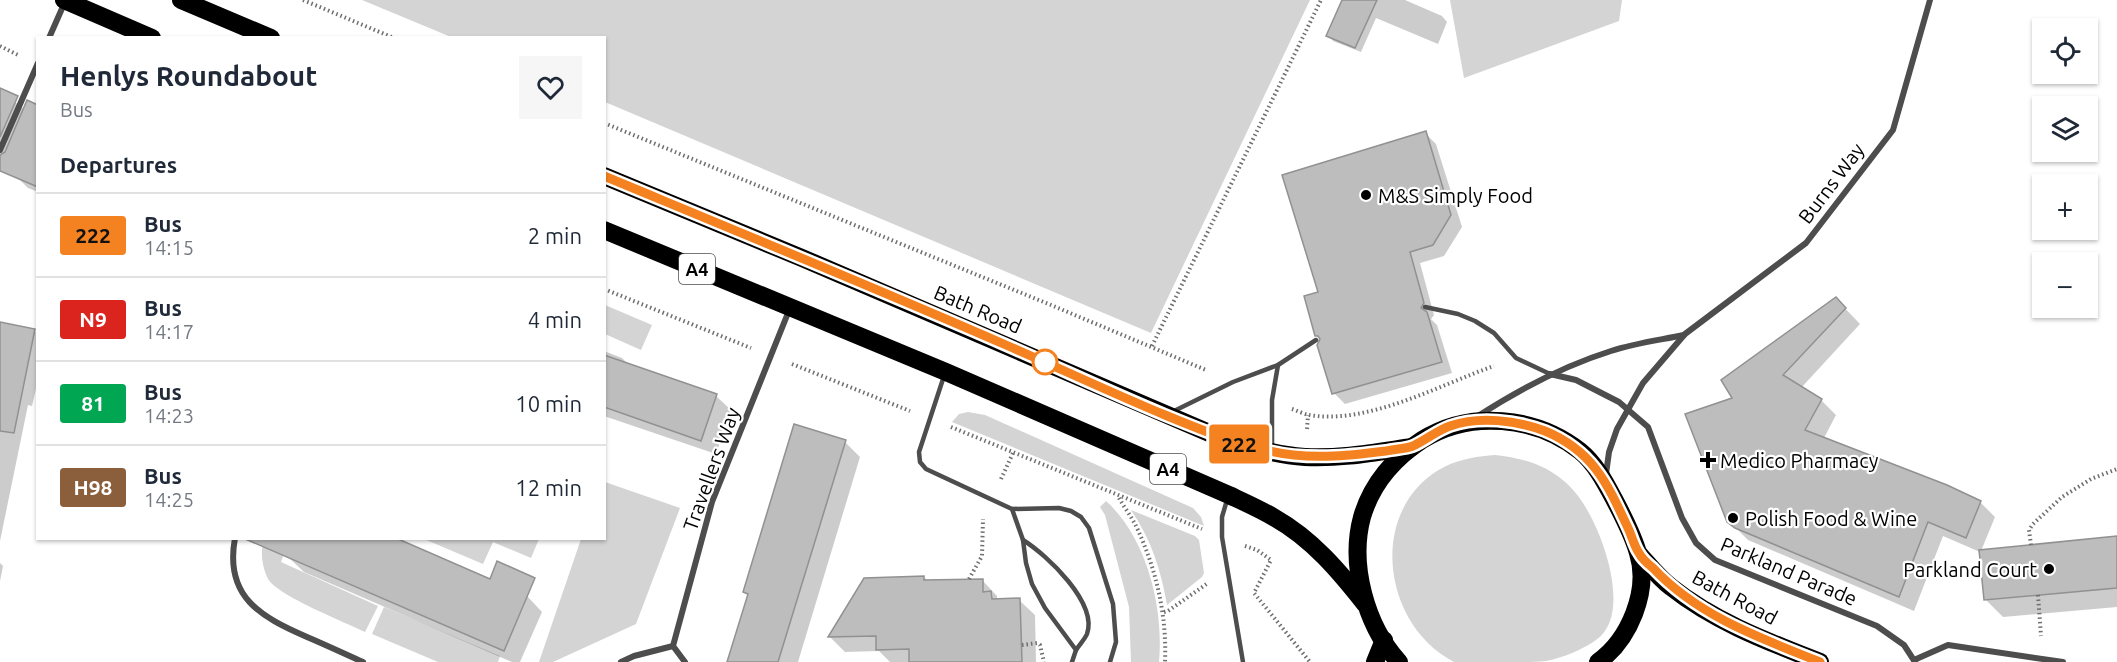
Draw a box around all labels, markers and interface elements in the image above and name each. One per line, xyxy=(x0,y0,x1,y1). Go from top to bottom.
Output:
map controls xyxy=(2032,18,2098,318)
button: locate xyxy=(2032,18,2098,84)
button: heart xyxy=(519,56,582,119)
text: Henlys Roundabout xyxy=(60,60,317,91)
button: layers xyxy=(2032,96,2098,162)
text: Bus xyxy=(60,98,93,121)
street label: Burns Way xyxy=(1793,138,1869,228)
text: Departures xyxy=(60,152,177,177)
button: + xyxy=(2032,174,2098,240)
place label: M&S Simply Food xyxy=(1378,184,1533,207)
marker: M&S Simply Food xyxy=(1359,188,1373,202)
text: Bus xyxy=(144,211,182,236)
text: 222 xyxy=(75,223,111,247)
text: 2 min xyxy=(528,223,582,248)
text: 14:15 xyxy=(144,236,194,259)
button: − xyxy=(2032,252,2098,318)
road number: A4 xyxy=(679,254,715,284)
street label: Bath Road xyxy=(931,280,1025,338)
text: Bus xyxy=(144,295,182,320)
text: N9 xyxy=(79,307,107,331)
text: 4 min xyxy=(528,307,582,332)
text: 14:17 xyxy=(144,320,194,343)
unlabelled marker xyxy=(1032,349,1058,375)
text: Bus xyxy=(144,379,182,404)
text: 81 xyxy=(81,391,105,415)
text: 10 min xyxy=(515,391,582,416)
text: 14:23 xyxy=(144,404,194,427)
street label: Travellers Way xyxy=(678,404,744,534)
line badge: 222 xyxy=(1204,424,1274,464)
text: 222 xyxy=(1221,432,1257,456)
place label: Medico Pharmacy xyxy=(1720,449,1879,472)
marker: Medico Pharmacy xyxy=(1701,453,1715,467)
road number: A4 xyxy=(1150,454,1186,484)
text: Bus xyxy=(144,463,182,488)
text: H98 xyxy=(74,475,112,499)
text: 12 min xyxy=(515,475,582,500)
text: 14:25 xyxy=(144,488,194,511)
place label: Polish Food & Wine xyxy=(1745,507,1917,530)
marker: Polish Food & Wine xyxy=(1726,511,1740,525)
street label: Parkland Parade xyxy=(1717,532,1861,610)
place label: Parkland Court xyxy=(1903,558,2037,581)
marker: Parkland Court xyxy=(2042,562,2056,576)
street label: Bath Road xyxy=(1689,565,1781,629)

